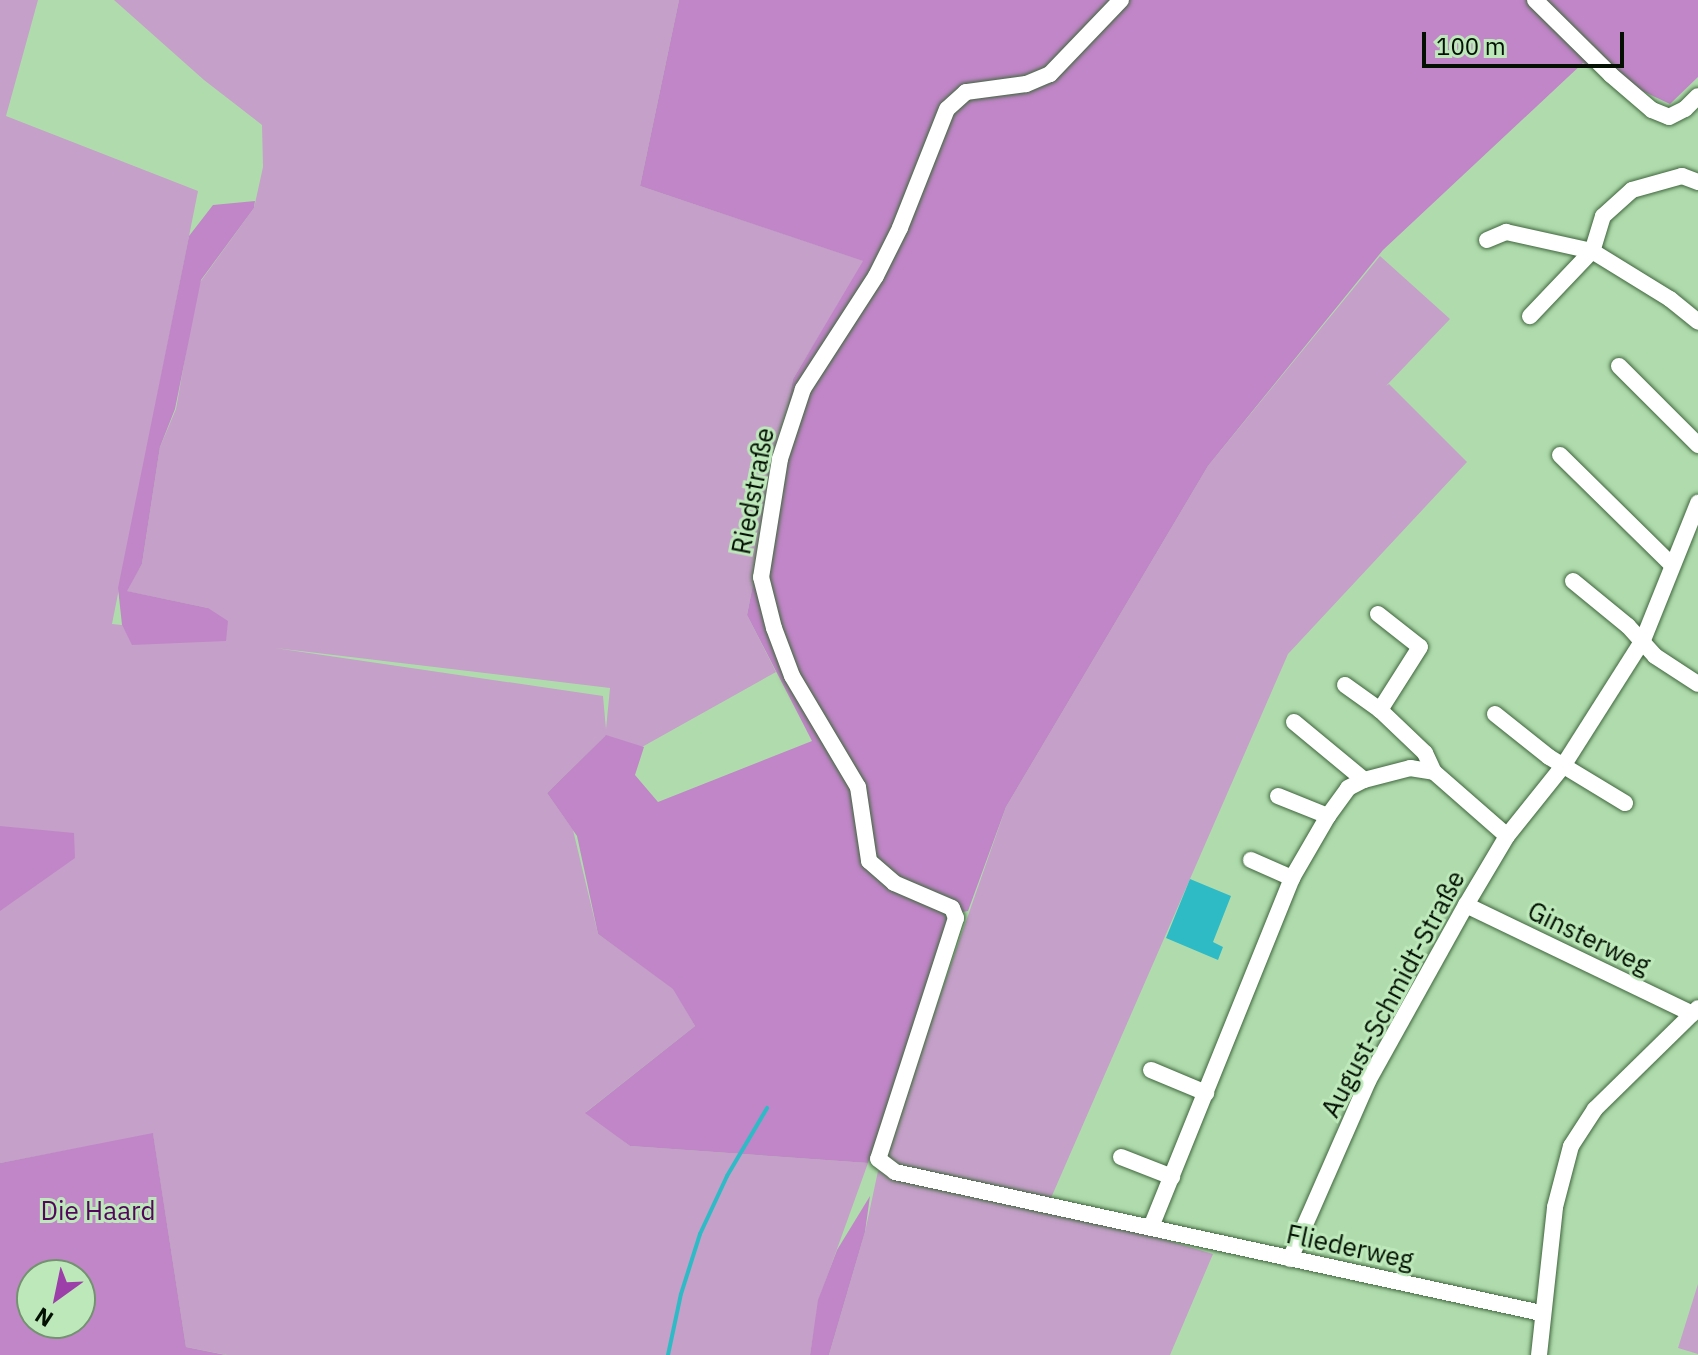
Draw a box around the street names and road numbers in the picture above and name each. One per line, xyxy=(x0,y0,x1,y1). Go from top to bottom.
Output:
street label: Riedstraße xyxy=(725,425,781,557)
street label: August-Schmidt-Straße xyxy=(1315,865,1471,1123)
street label: Ginsterweg xyxy=(1523,895,1655,981)
street label: Fliederweg xyxy=(1284,1218,1416,1276)

